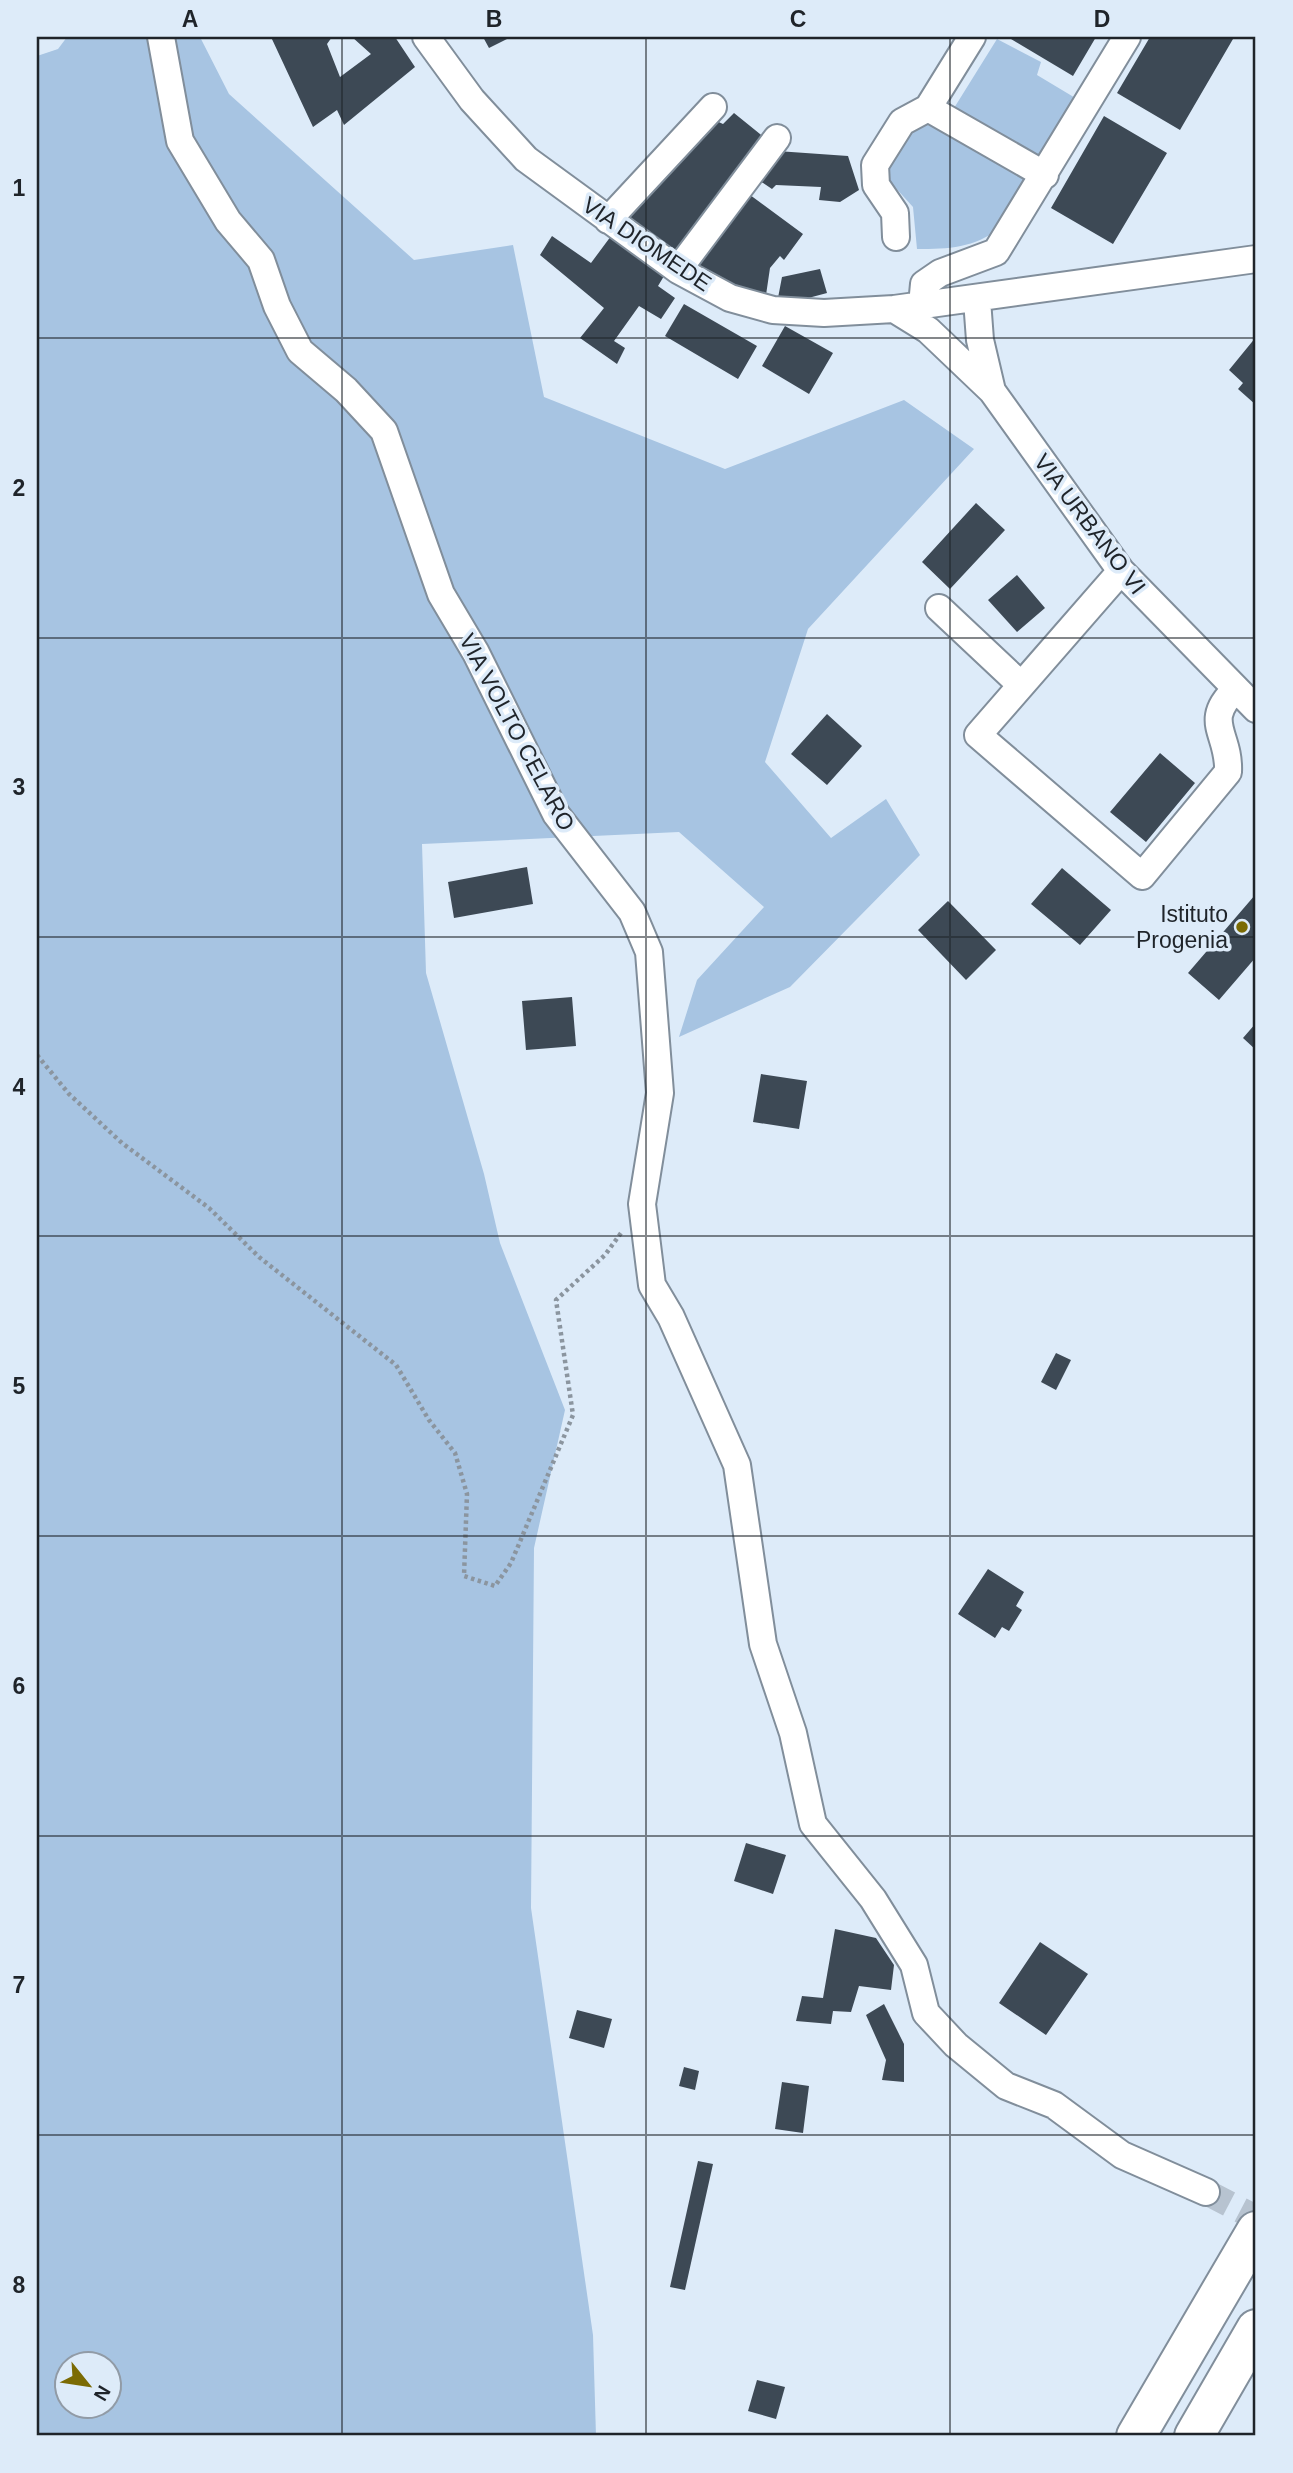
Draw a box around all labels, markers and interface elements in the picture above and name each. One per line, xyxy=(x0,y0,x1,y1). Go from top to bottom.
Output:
text: A xyxy=(182,6,198,32)
text: B xyxy=(486,6,502,32)
text: C xyxy=(790,6,806,32)
text: D xyxy=(1094,6,1110,32)
text: 1 xyxy=(13,175,26,201)
street label: VIA DIOMEDE xyxy=(578,191,716,297)
street label: VIA URBANO VI xyxy=(1029,449,1151,599)
text: 2 xyxy=(13,475,25,501)
street label: VIA VOLTO CELARO xyxy=(454,629,580,835)
text: 3 xyxy=(13,774,25,800)
place label: Istituto Progenia xyxy=(1136,901,1228,953)
marker: Istituto Progenia xyxy=(1234,919,1250,935)
text: 4 xyxy=(13,1074,26,1100)
text: 5 xyxy=(13,1373,26,1399)
text: 6 xyxy=(13,1673,25,1699)
text: 7 xyxy=(13,1972,25,1998)
text: 8 xyxy=(13,2272,26,2298)
north arrow xyxy=(52,2350,122,2420)
text: N xyxy=(90,2382,115,2404)

